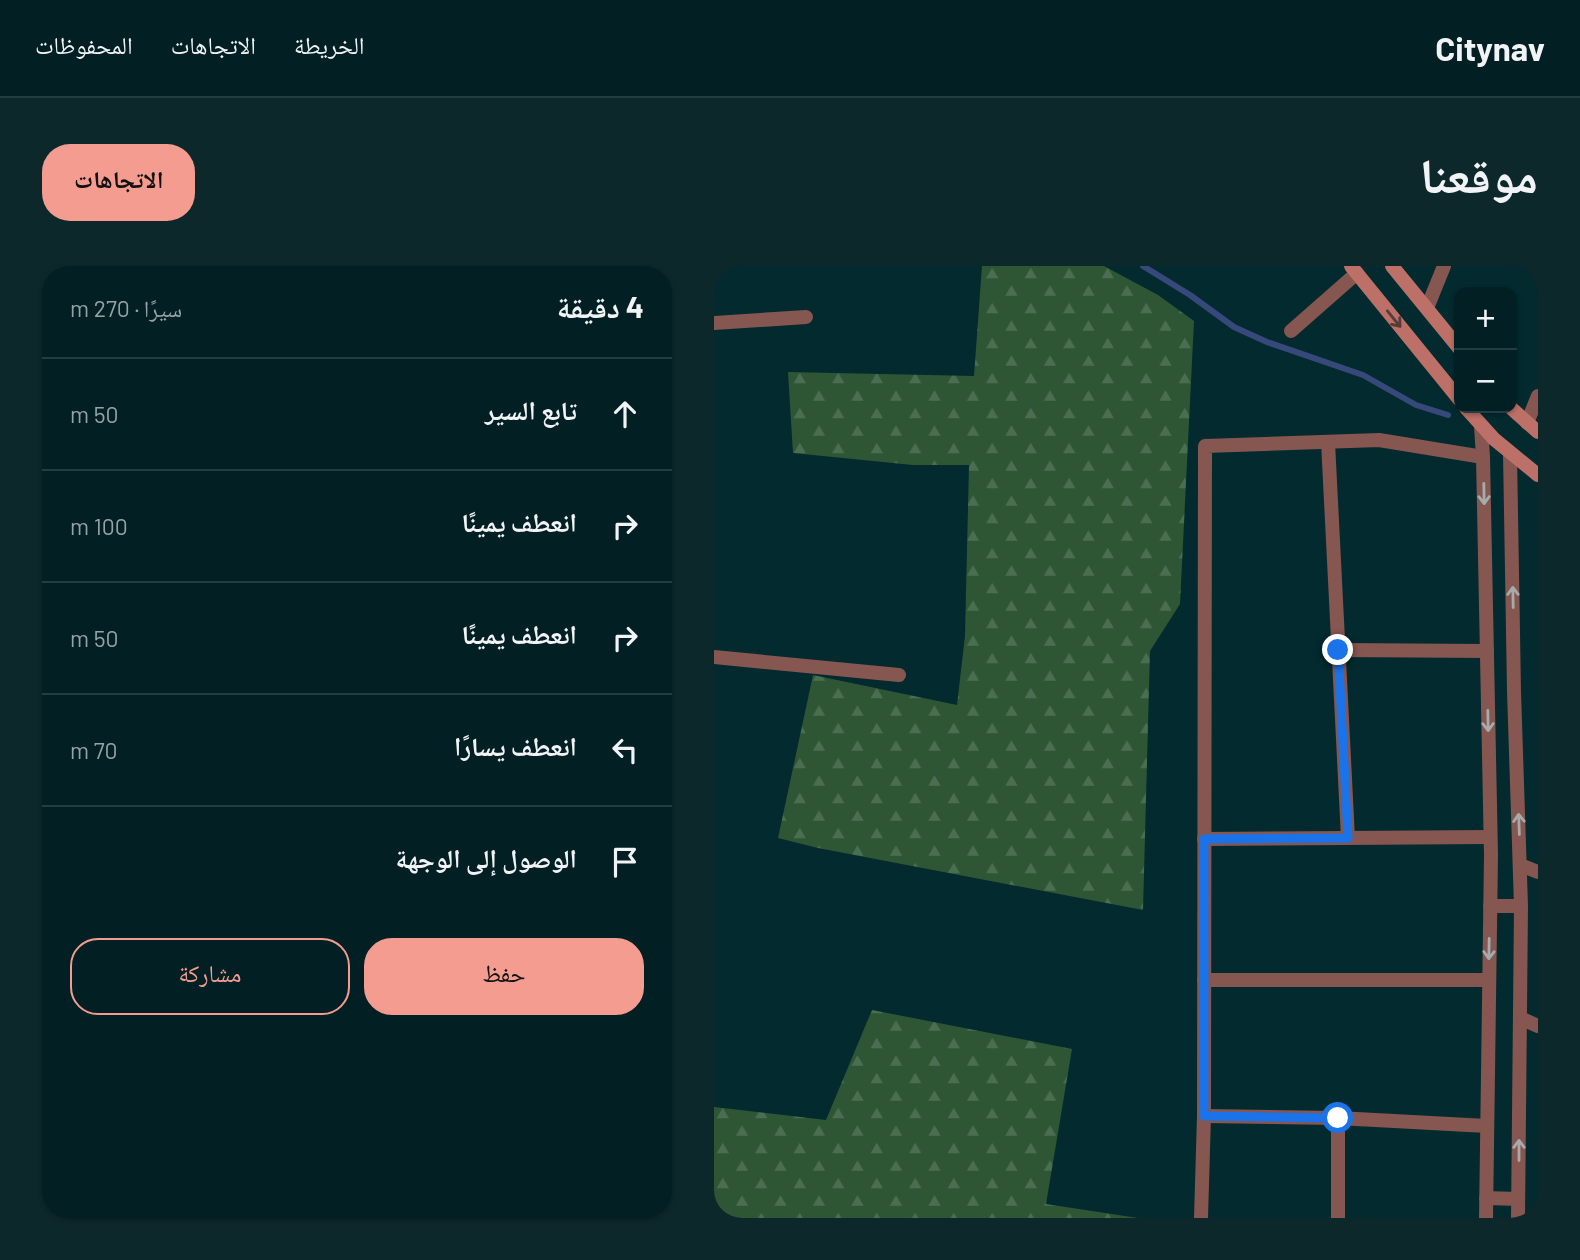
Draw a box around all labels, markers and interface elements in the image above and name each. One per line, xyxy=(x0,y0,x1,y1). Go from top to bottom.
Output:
text: Citynav xyxy=(1435,28,1545,68)
text: المحفوظات xyxy=(35,30,133,59)
text: الاتجاهات xyxy=(171,30,256,59)
text: الخريطة xyxy=(294,30,365,59)
button: الاتجاهات xyxy=(42,144,195,221)
text: موقعنا xyxy=(1420,144,1538,203)
map controls xyxy=(1454,287,1517,413)
button: + xyxy=(1454,287,1517,350)
text: 4 دقيقة xyxy=(557,288,644,324)
text: سيرًا · 270 m xyxy=(70,294,182,322)
one-way arrow xyxy=(1386,309,1402,327)
button: − xyxy=(1454,350,1517,413)
text: تابع السير xyxy=(485,394,577,425)
icon: ahead xyxy=(606,395,644,433)
text: 50 m xyxy=(70,400,118,428)
one-way arrow xyxy=(1477,482,1490,505)
text: انعطف يمينًا xyxy=(462,506,577,537)
icon: right xyxy=(606,507,644,545)
text: 100 m xyxy=(70,512,128,540)
one-way arrow xyxy=(1506,586,1519,609)
text: انعطف يمينًا xyxy=(462,618,577,649)
icon: right xyxy=(606,619,644,657)
text: 50 m xyxy=(70,624,118,652)
route end xyxy=(1322,634,1353,665)
one-way arrow xyxy=(1481,710,1495,733)
text: انعطف يسارًا xyxy=(454,730,577,761)
icon: left xyxy=(606,731,644,769)
text: 70 m xyxy=(70,736,118,764)
one-way arrow xyxy=(1512,813,1525,836)
text: الوصول إلى الوجهة xyxy=(396,842,577,873)
icon: arrive xyxy=(606,843,644,881)
one-way arrow xyxy=(1482,937,1496,960)
button: مشاركة xyxy=(70,938,350,1015)
button: حفظ xyxy=(364,938,644,1015)
route start xyxy=(1322,1102,1353,1133)
one-way arrow xyxy=(1512,1139,1526,1162)

